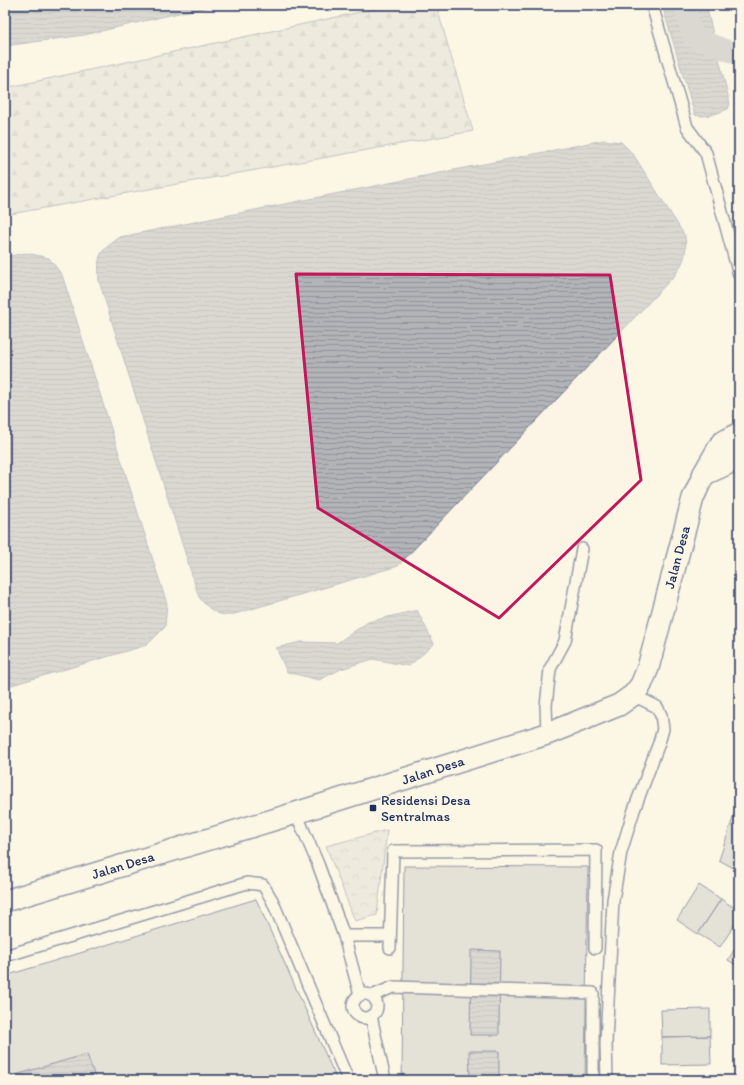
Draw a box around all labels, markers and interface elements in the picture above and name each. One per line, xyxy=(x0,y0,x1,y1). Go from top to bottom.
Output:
street label: Jalan Desa xyxy=(661,523,694,590)
street label: Jalan Desa xyxy=(400,752,467,789)
place label: Residensi Desa Sentralmas xyxy=(381,792,471,825)
marker: Residensi Desa Sentralmas xyxy=(368,803,378,813)
street label: Jalan Desa xyxy=(90,848,157,883)

